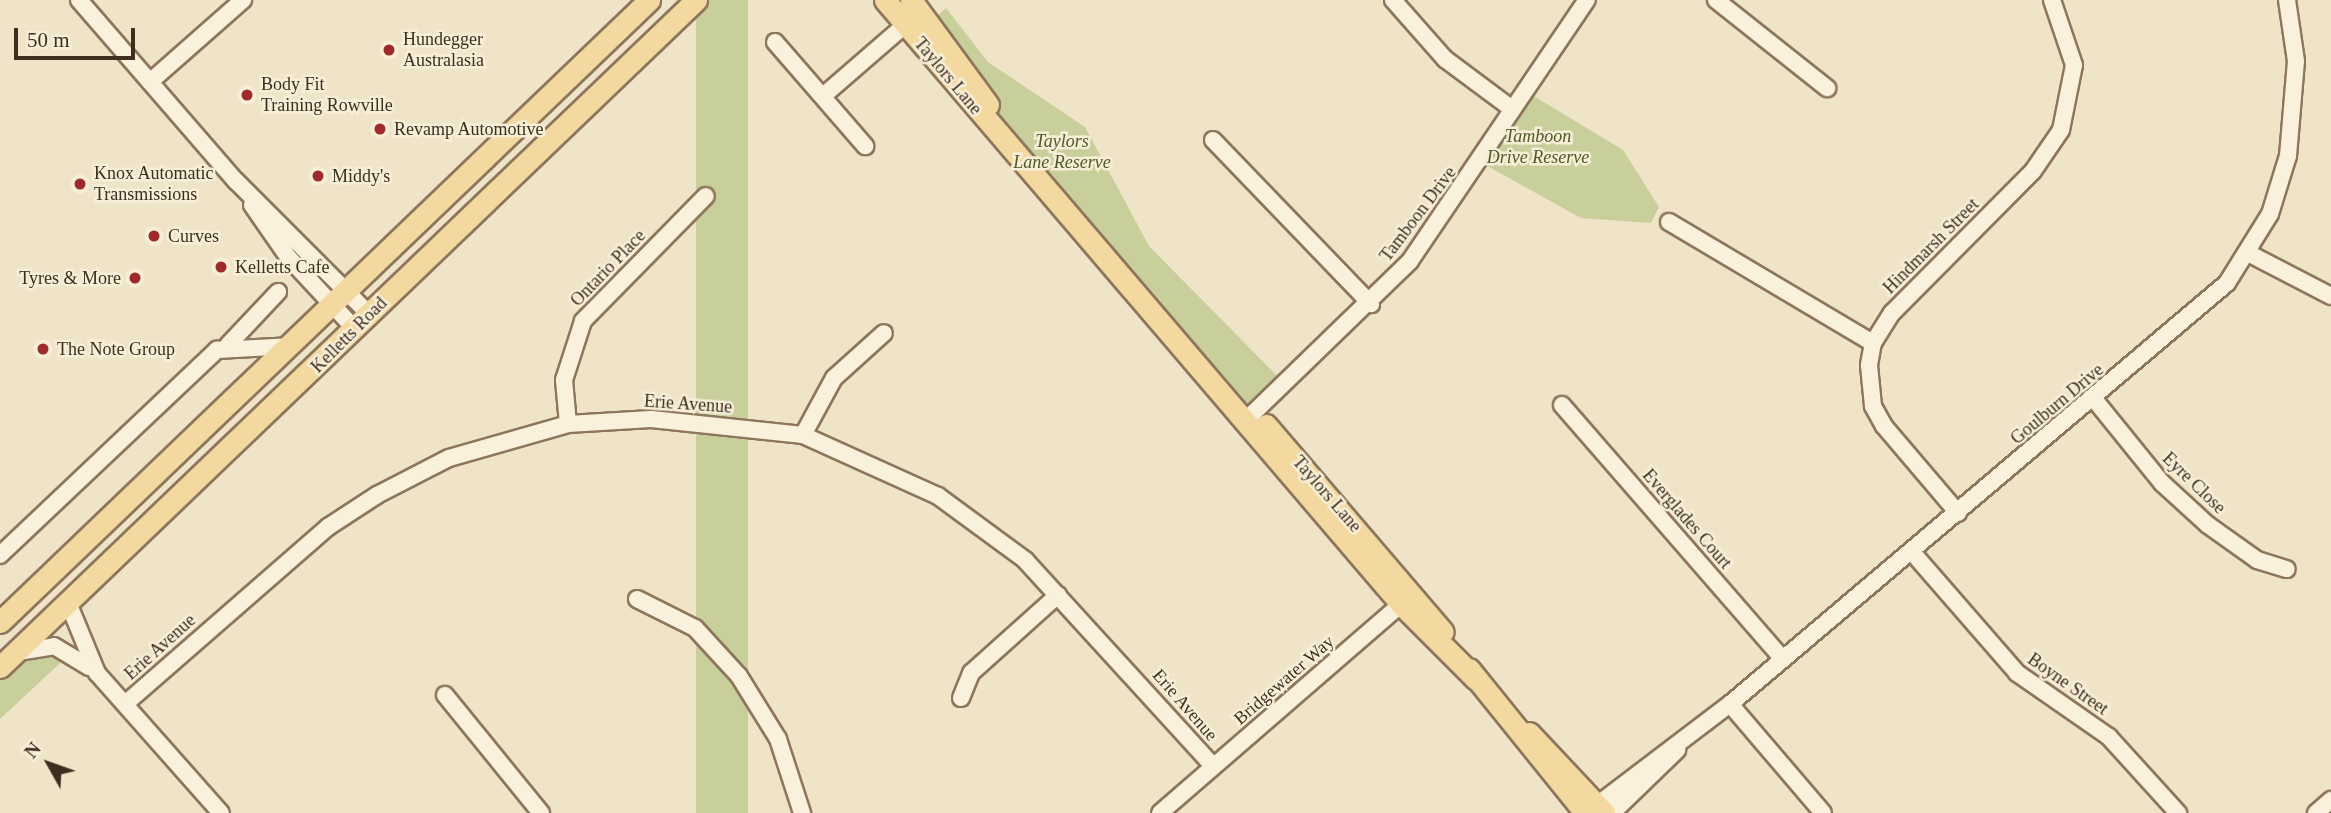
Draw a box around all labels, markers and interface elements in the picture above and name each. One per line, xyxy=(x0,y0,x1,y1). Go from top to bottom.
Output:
scale bar xyxy=(18,14,138,58)
text: 50 m xyxy=(27,28,70,52)
place label: Hundegger Australasia xyxy=(403,29,484,72)
street label: Taylors Lane xyxy=(909,33,987,119)
marker: Hundegger Australasia xyxy=(381,42,397,58)
place label: Body Fit Training Rowville xyxy=(261,74,393,116)
marker: Body Fit Training Rowville xyxy=(239,87,255,103)
place label: Revamp Automotive xyxy=(394,118,544,140)
marker: Revamp Automotive xyxy=(372,121,388,137)
park label: Tamboon Drive Reserve xyxy=(1487,126,1589,168)
park label: Taylors Lane Reserve xyxy=(1013,131,1111,174)
street label: Tamboon Drive xyxy=(1375,162,1461,266)
place label: Knox Automatic Transmissions xyxy=(94,163,214,206)
place label: Middy's xyxy=(332,165,390,187)
marker: Middy's xyxy=(310,168,326,184)
marker: Knox Automatic Transmissions xyxy=(72,176,88,192)
street label: Hindmarsh Street xyxy=(1879,194,1983,298)
place label: Curves xyxy=(168,225,219,247)
street label: Ontario Place xyxy=(566,225,650,311)
marker: Curves xyxy=(146,228,162,244)
place label: Kelletts Cafe xyxy=(235,256,329,278)
marker: Kelletts Cafe xyxy=(213,259,229,275)
place label: Tyres & More xyxy=(19,267,121,289)
marker: Tyres & More xyxy=(127,270,143,286)
street label: Kelletts Road xyxy=(307,293,391,377)
place label: The Note Group xyxy=(57,338,175,360)
marker: The Note Group xyxy=(35,341,51,357)
street label: Goulburn Drive xyxy=(2006,359,2108,449)
street label: Erie Avenue xyxy=(643,390,733,418)
street label: Eyre Close xyxy=(2158,448,2230,518)
street label: Taylors Lane xyxy=(1288,451,1366,537)
street label: Everglades Court xyxy=(1638,465,1736,573)
street label: Erie Avenue xyxy=(120,609,200,685)
street label: Bridgewater Way xyxy=(1229,631,1339,729)
street label: Boyne Street xyxy=(2024,648,2112,720)
street label: Erie Avenue xyxy=(1148,664,1222,746)
north arrow xyxy=(14,729,84,799)
text: N xyxy=(20,738,45,762)

